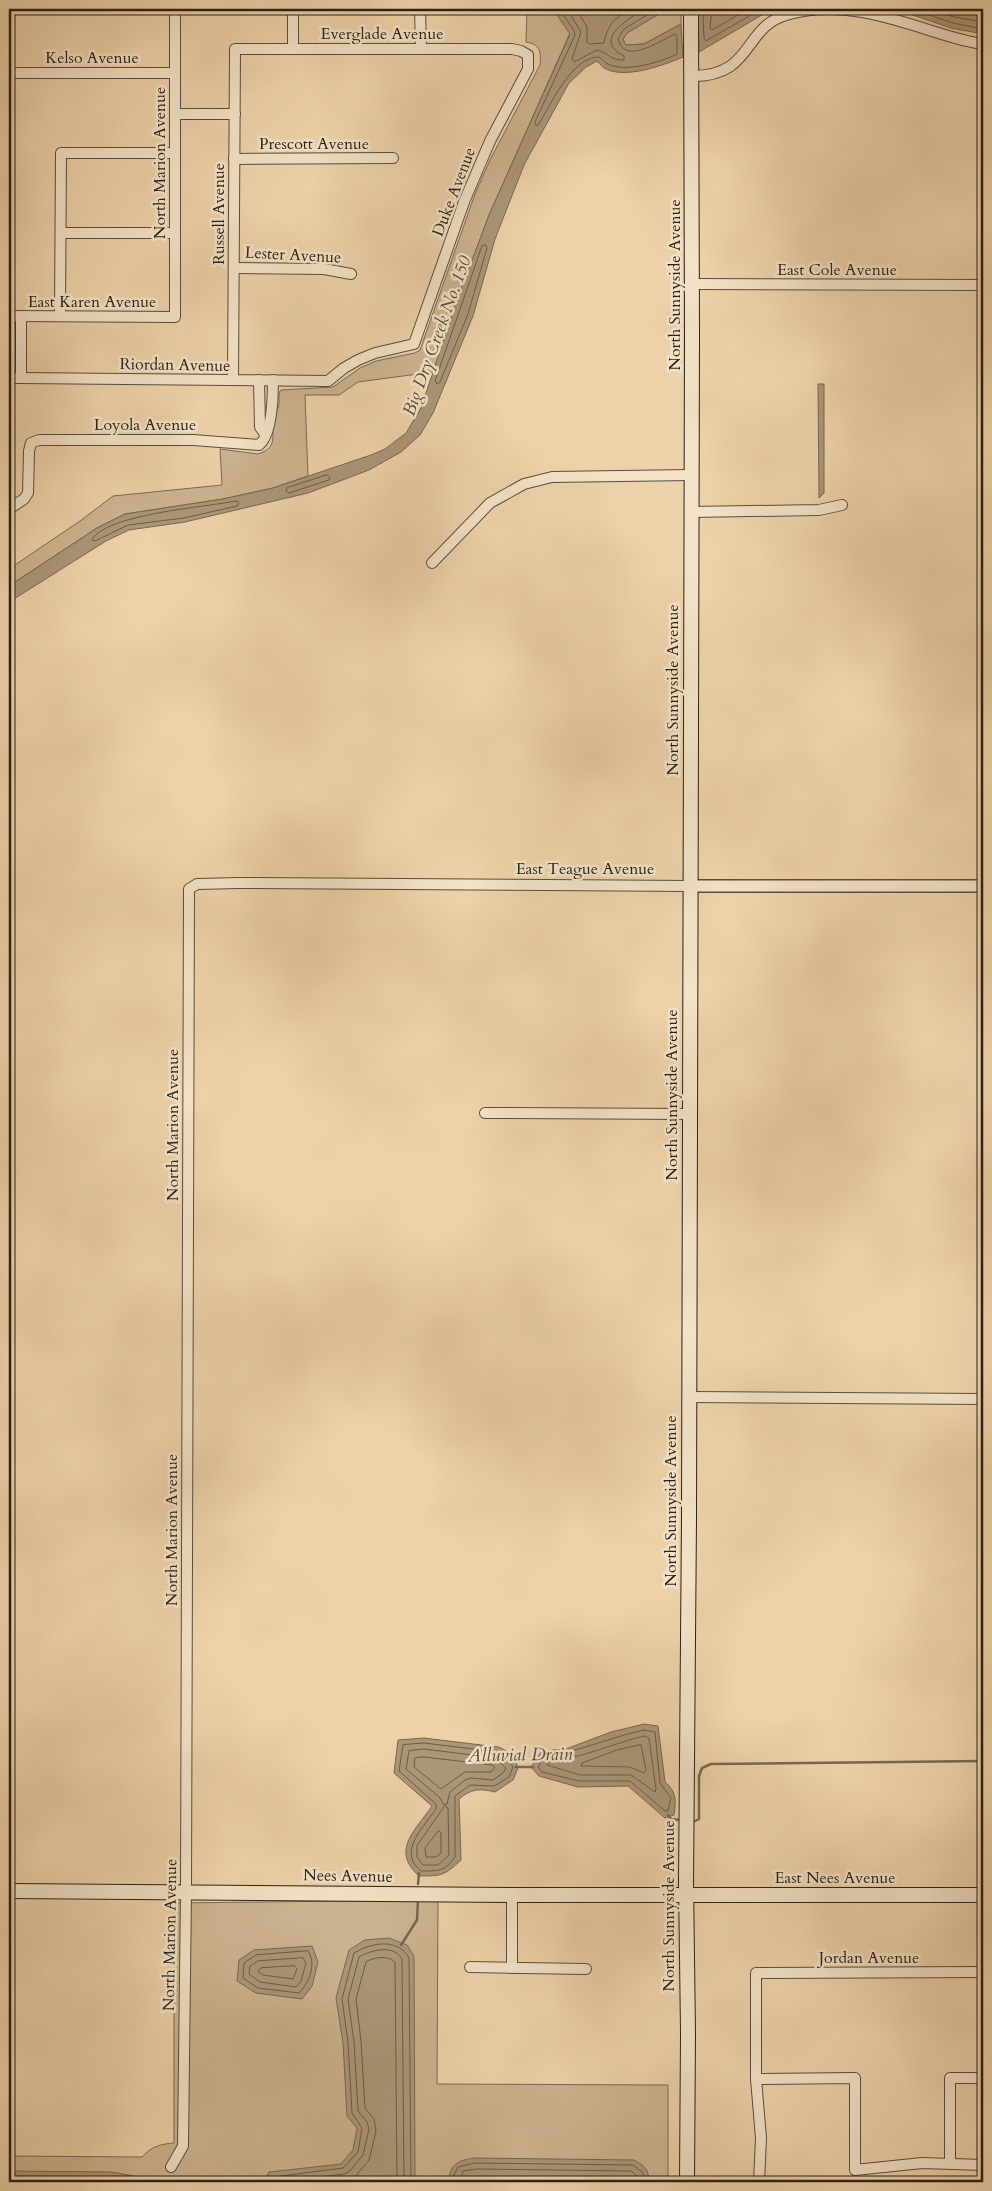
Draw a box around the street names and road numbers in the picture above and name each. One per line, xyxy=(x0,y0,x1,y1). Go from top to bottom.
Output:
street label: Everglade Avenue xyxy=(321,23,443,45)
street label: Kelso Avenue xyxy=(45,47,139,69)
street label: North Marion Avenue xyxy=(149,87,171,239)
street label: Prescott Avenue xyxy=(259,133,369,155)
street label: Duke Avenue xyxy=(427,144,481,240)
street label: Russell Avenue xyxy=(208,163,230,265)
street label: North Sunnyside Avenue xyxy=(664,199,686,371)
street label: Lester Avenue xyxy=(244,241,342,269)
street label: East Cole Avenue xyxy=(777,259,897,281)
street label: East Karen Avenue xyxy=(28,291,156,313)
street label: Riordan Avenue xyxy=(119,353,231,377)
street label: Loyola Avenue xyxy=(94,414,196,436)
street label: North Sunnyside Avenue xyxy=(662,604,684,776)
street label: East Teague Avenue xyxy=(516,858,654,880)
street label: North Sunnyside Avenue xyxy=(661,1009,683,1181)
street label: North Marion Avenue xyxy=(162,1049,184,1201)
street label: North Sunnyside Avenue xyxy=(660,1415,682,1587)
street label: North Marion Avenue xyxy=(161,1454,183,1606)
street label: North Sunnyside Avenue xyxy=(658,1820,680,1992)
street label: North Marion Avenue xyxy=(158,1859,182,2011)
street label: Nees Avenue xyxy=(303,1864,393,1888)
street label: East Nees Avenue xyxy=(774,1867,896,1889)
street label: Jordan Avenue xyxy=(817,1947,919,1969)

